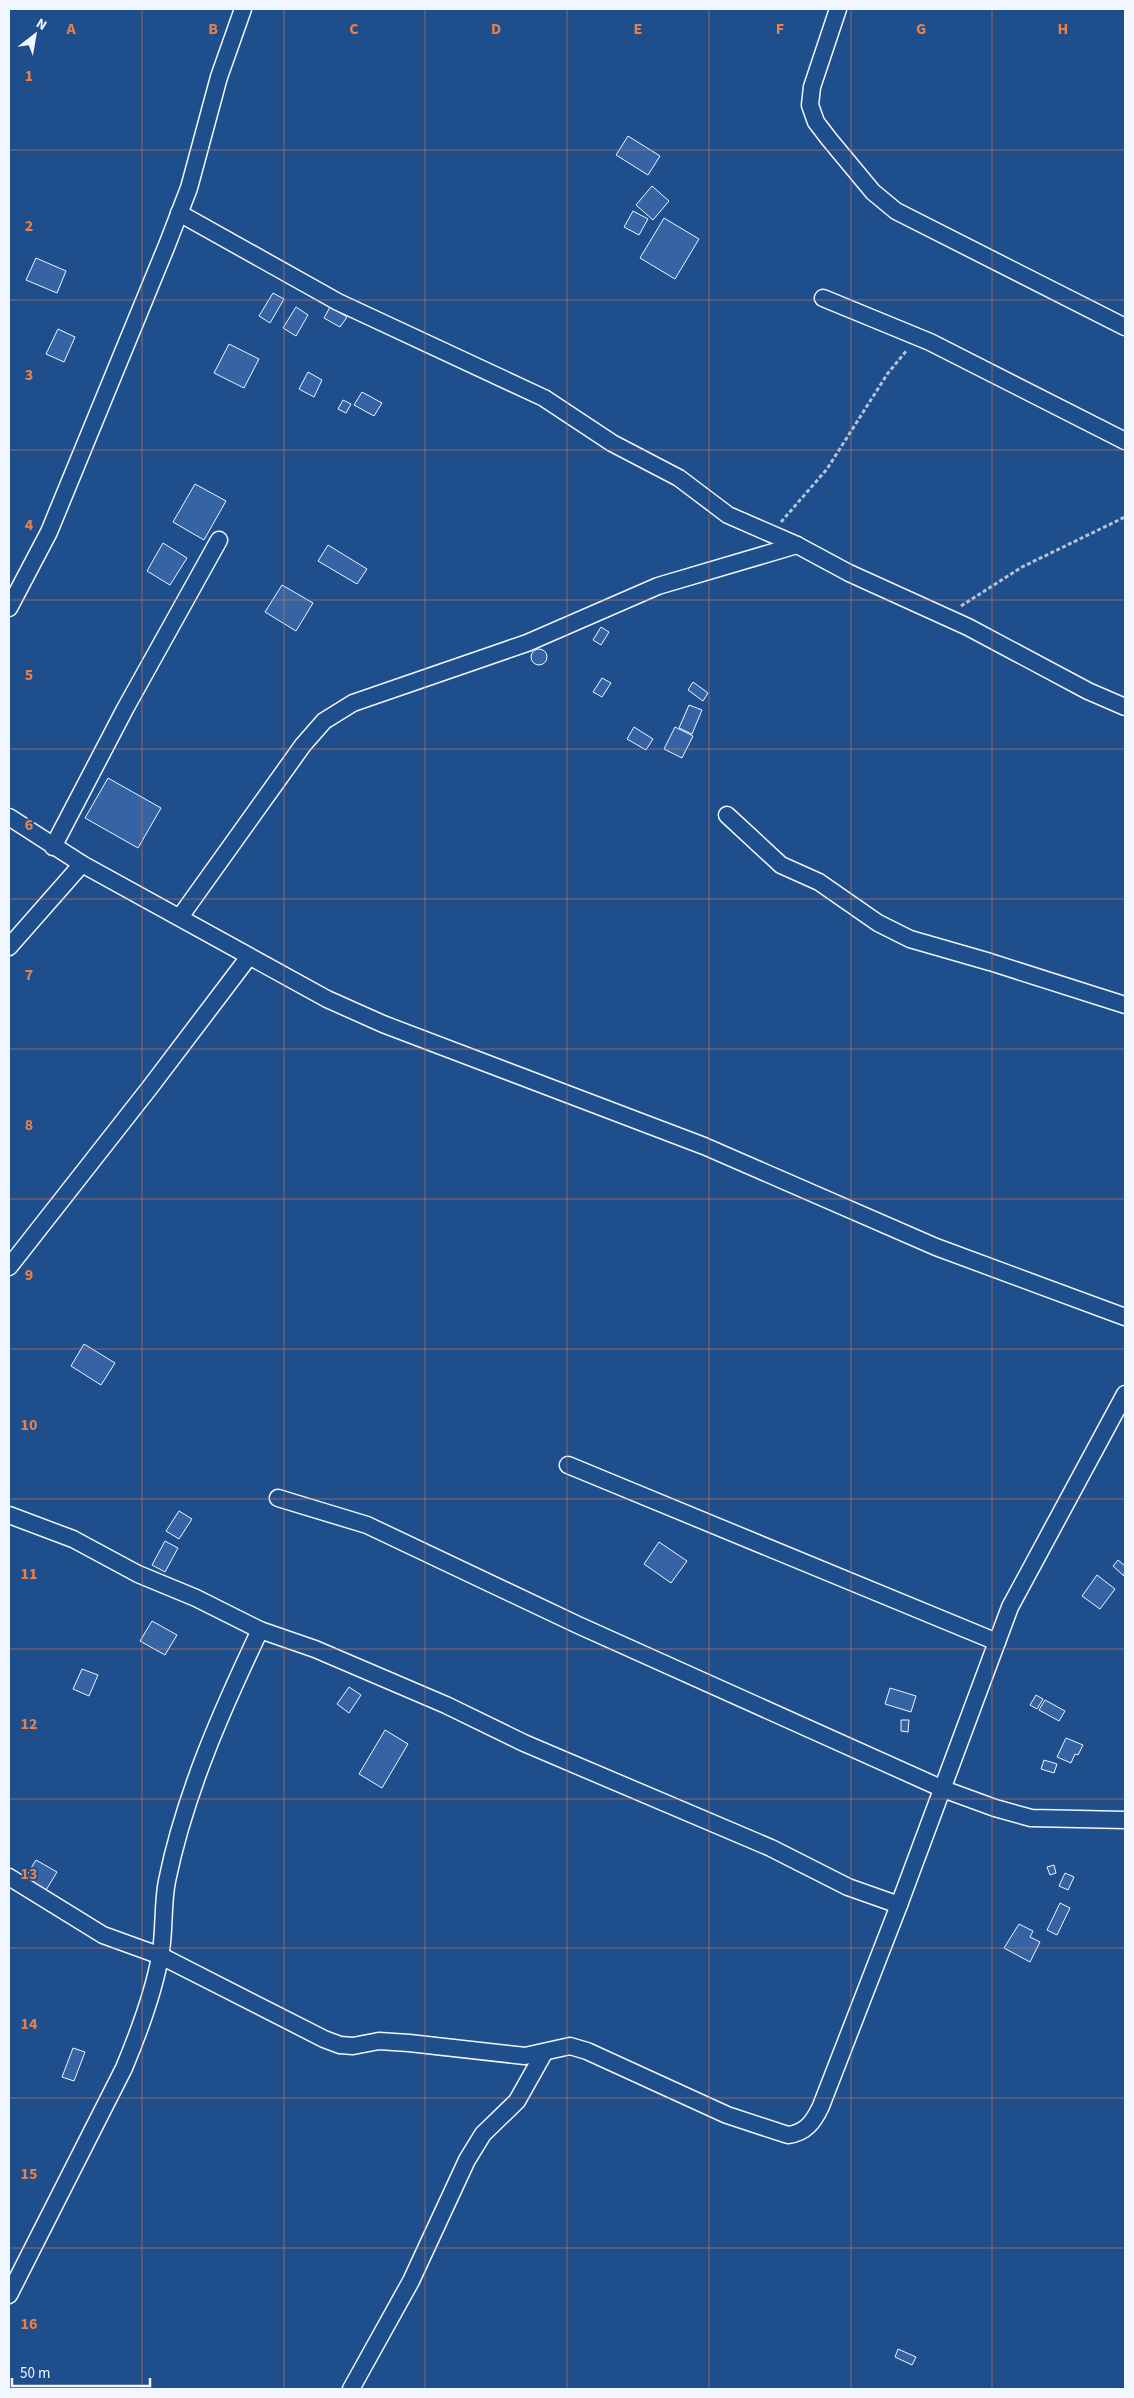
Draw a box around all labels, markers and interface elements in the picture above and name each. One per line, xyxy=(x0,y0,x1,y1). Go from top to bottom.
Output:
north arrow xyxy=(10,10,60,60)
text: N xyxy=(32,14,50,36)
text: A xyxy=(65,18,76,40)
text: B xyxy=(208,18,218,40)
text: C xyxy=(349,18,359,40)
text: D xyxy=(491,18,501,40)
text: E xyxy=(634,18,642,40)
text: F xyxy=(776,18,784,40)
text: G xyxy=(916,18,926,40)
text: H xyxy=(1058,18,1068,40)
text: 1 xyxy=(25,65,33,87)
text: 2 xyxy=(25,215,33,237)
text: 3 xyxy=(25,364,33,386)
text: 4 xyxy=(25,514,34,536)
text: 5 xyxy=(25,664,33,686)
text: 6 xyxy=(25,814,33,836)
text: 7 xyxy=(25,964,33,986)
text: 8 xyxy=(25,1114,33,1136)
text: 9 xyxy=(25,1264,33,1286)
text: 10 xyxy=(21,1414,37,1436)
text: 11 xyxy=(21,1563,37,1585)
text: 12 xyxy=(21,1713,37,1735)
text: 13 xyxy=(21,1863,37,1885)
text: 14 xyxy=(21,2013,38,2035)
text: 15 xyxy=(21,2163,37,2185)
text: 16 xyxy=(21,2313,37,2335)
scale bar xyxy=(12,2356,150,2388)
text: 50 m xyxy=(20,2363,50,2384)

